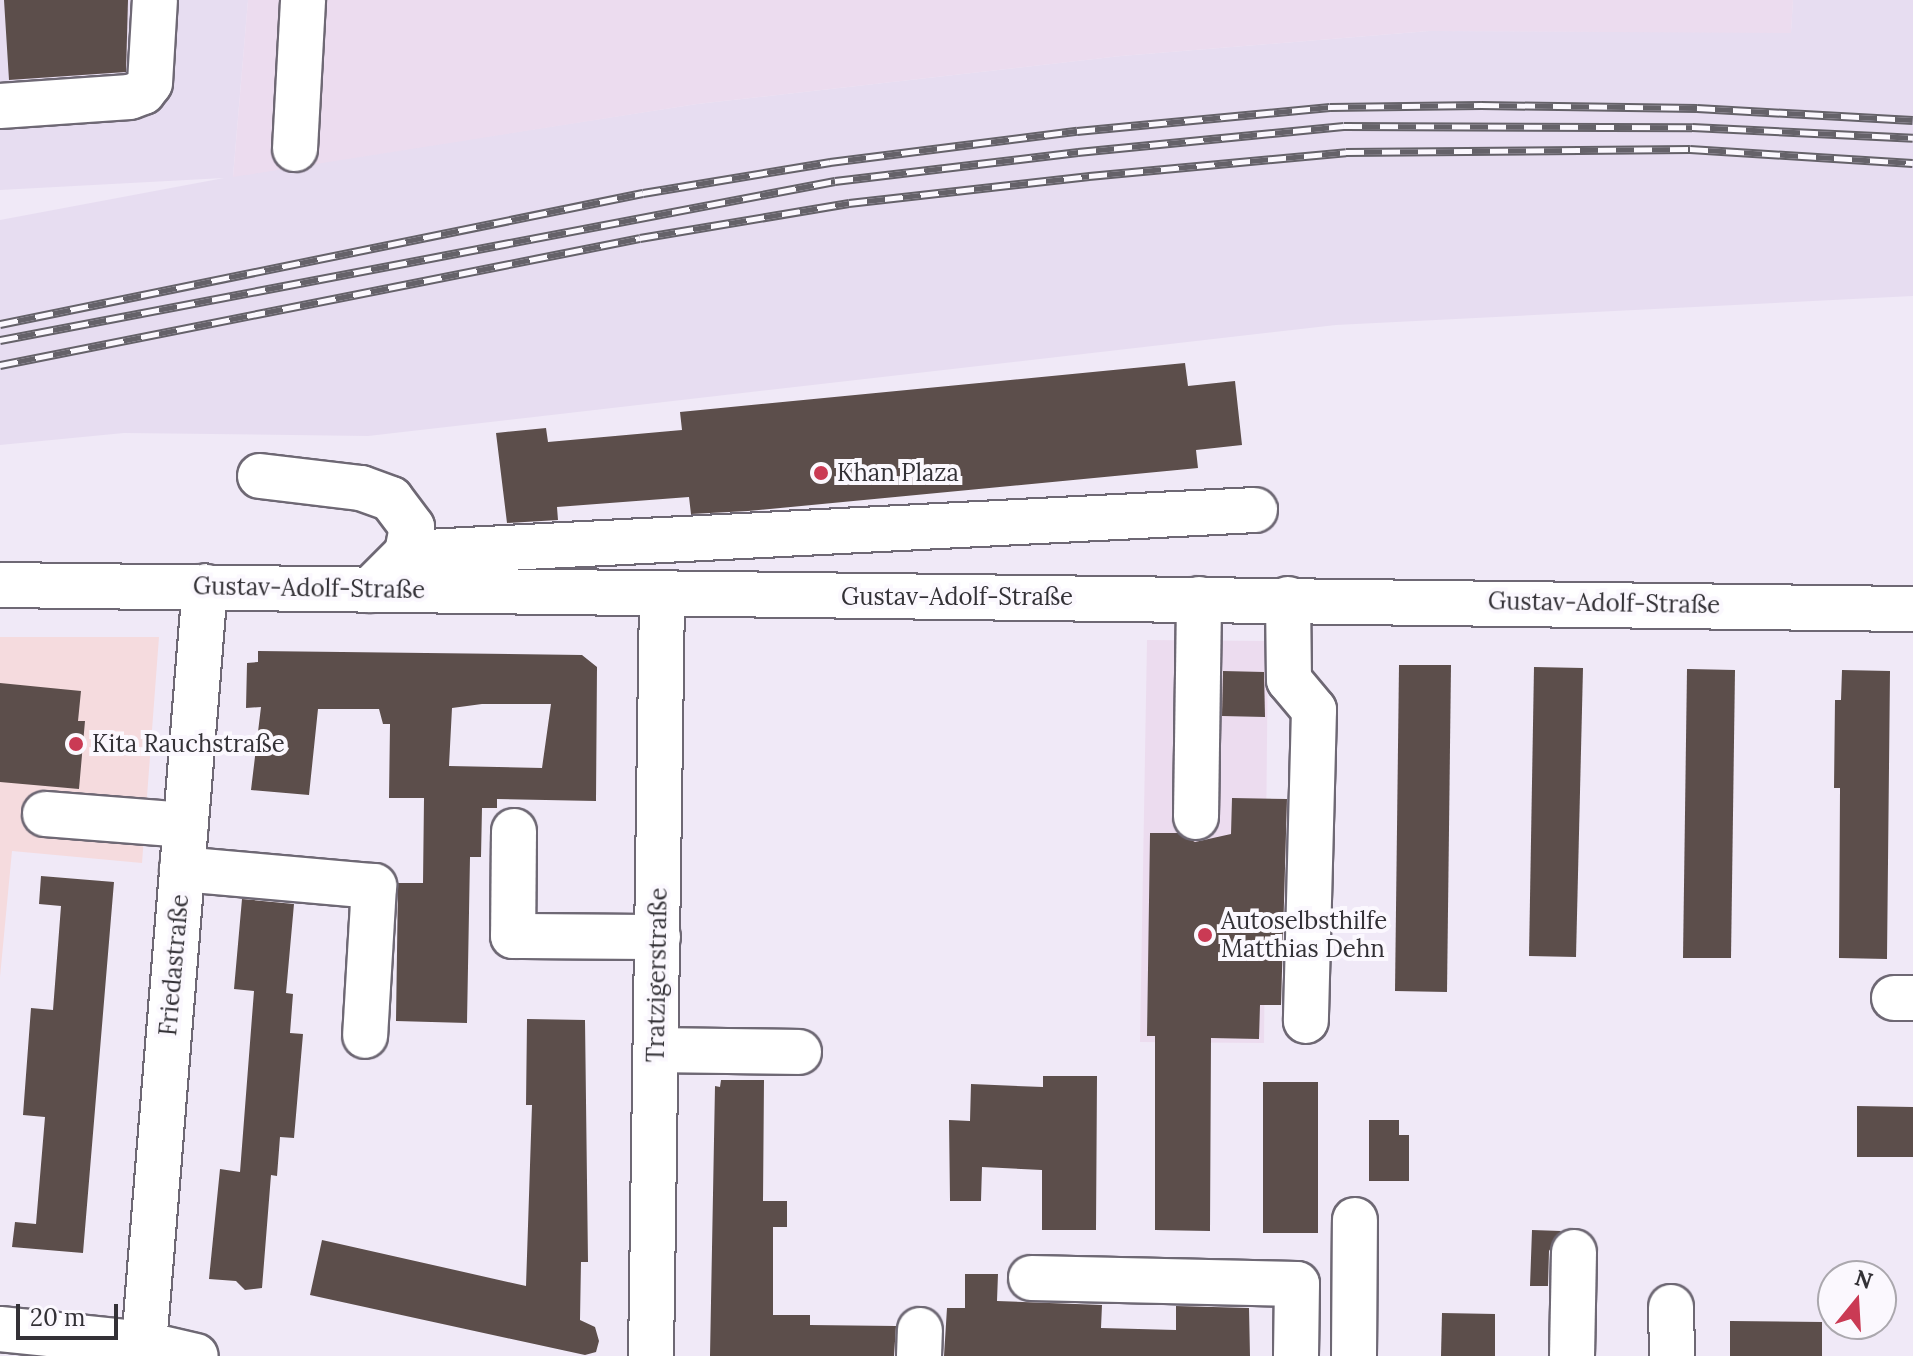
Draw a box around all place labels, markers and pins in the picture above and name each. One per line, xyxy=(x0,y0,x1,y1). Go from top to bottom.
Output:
place label: Khan Plaza xyxy=(837,459,959,487)
marker: Khan Plaza xyxy=(812,464,830,482)
place label: Kita Rauchstraße xyxy=(92,730,285,758)
marker: Kita Rauchstraße xyxy=(67,735,85,753)
place label: Autoselbsthilfe Matthias Dehn xyxy=(1221,907,1387,963)
marker: Autoselbsthilfe Matthias Dehn xyxy=(1196,926,1214,944)

